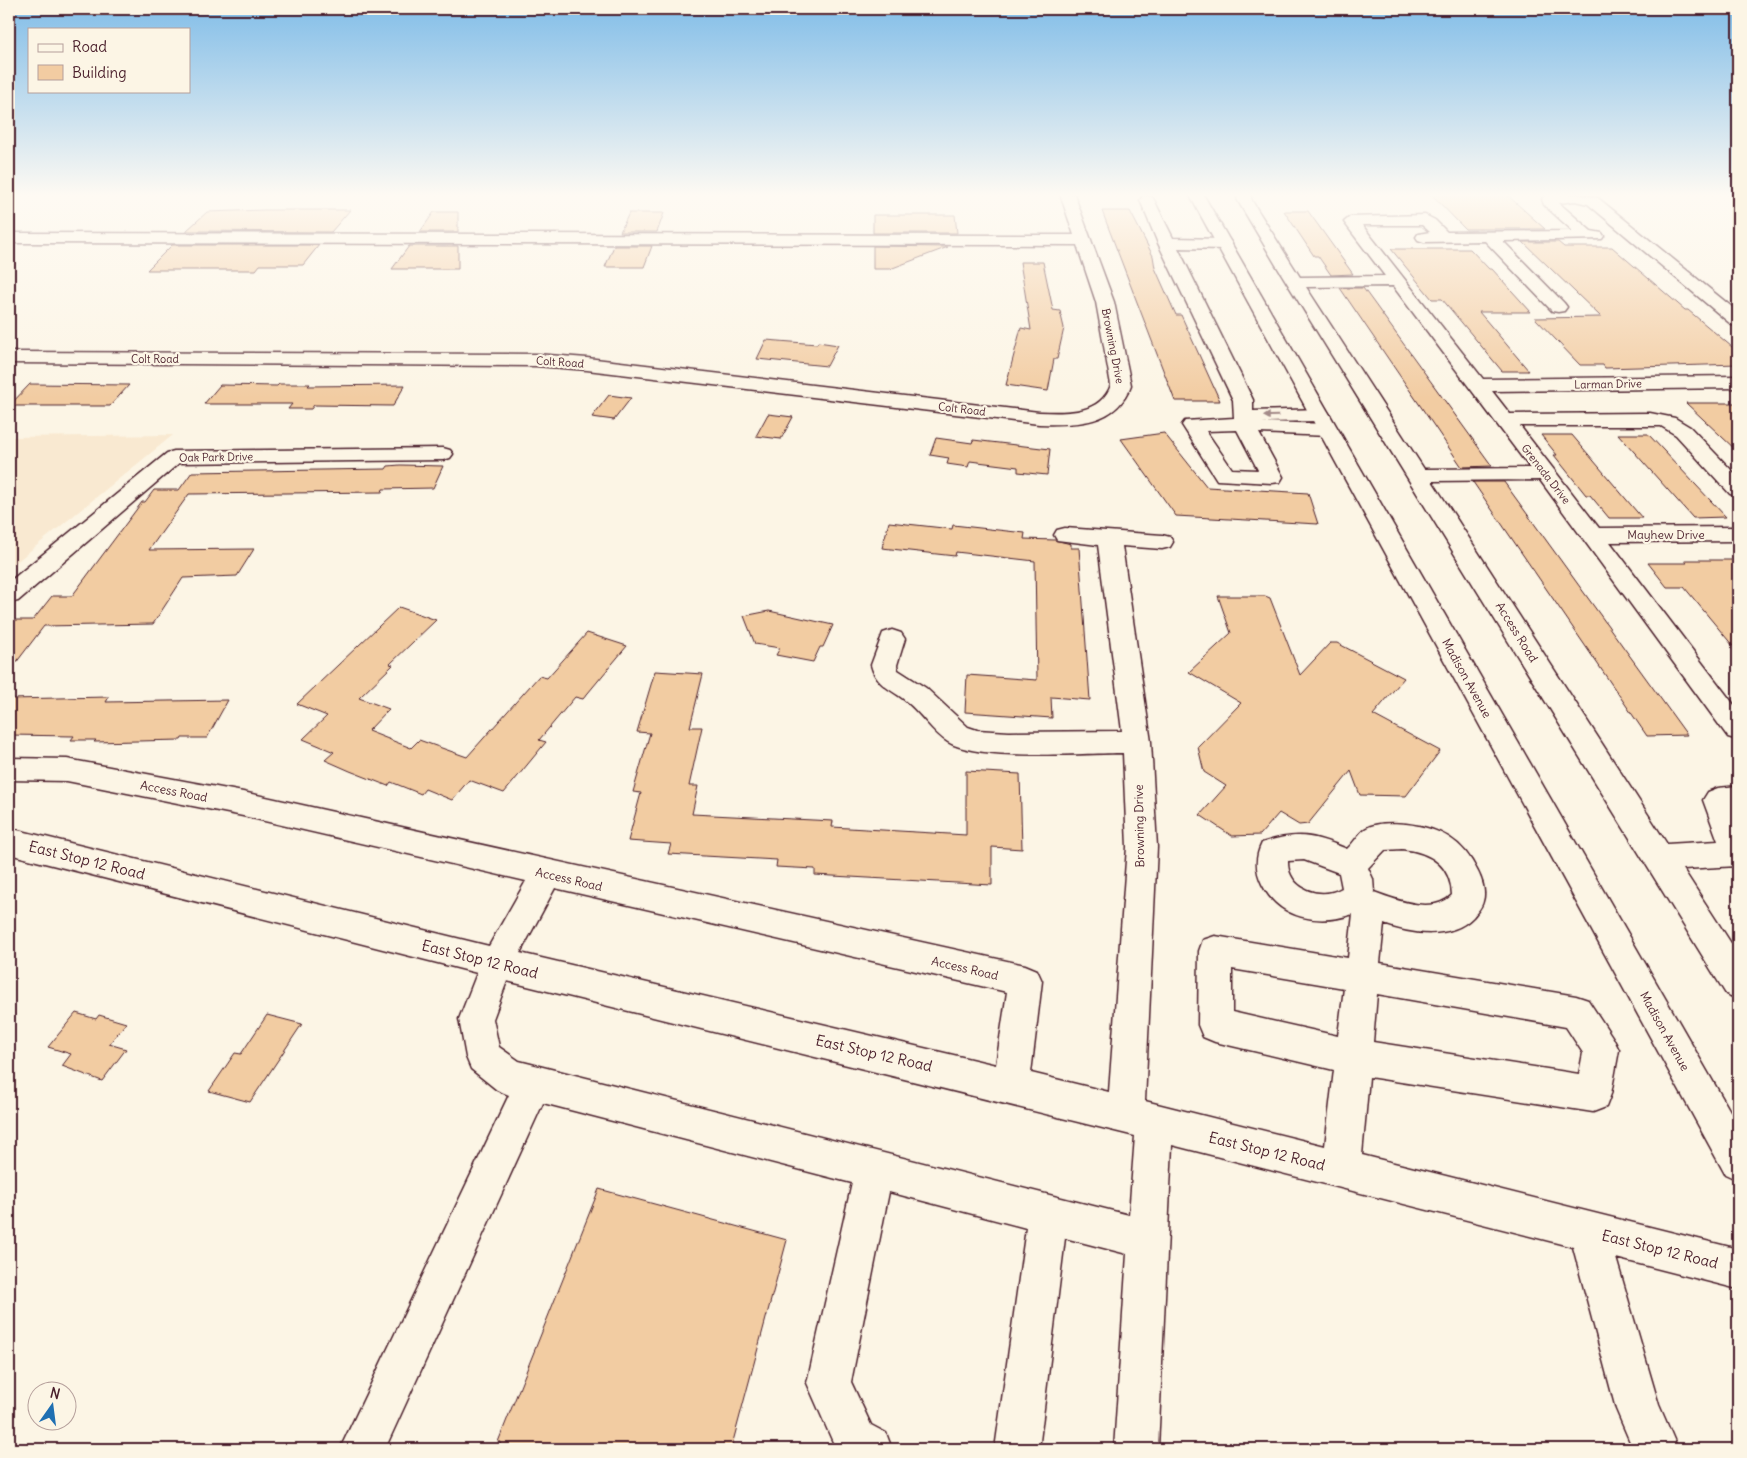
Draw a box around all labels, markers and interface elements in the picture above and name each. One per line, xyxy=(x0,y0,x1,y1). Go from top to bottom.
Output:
legend xyxy=(28,28,190,92)
text: Road xyxy=(72,37,107,56)
text: Building xyxy=(72,63,127,82)
street label: Browning Drive xyxy=(1099,307,1127,385)
street label: Colt Road xyxy=(131,352,179,366)
street label: Colt Road xyxy=(536,353,585,371)
street label: Larman Drive xyxy=(1574,376,1642,392)
street label: Colt Road xyxy=(937,399,987,419)
one-way arrow xyxy=(1263,412,1279,420)
street label: Grenada Drive xyxy=(1518,441,1574,507)
street label: Oak Park Drive xyxy=(179,449,253,465)
street label: Mayhew Drive xyxy=(1627,527,1705,542)
street label: Access Road xyxy=(1493,599,1541,665)
street label: Madison Avenue xyxy=(1439,636,1495,720)
street label: Access Road xyxy=(139,777,209,805)
street label: Browning Drive xyxy=(1131,784,1147,868)
street label: East Stop 12 Road xyxy=(27,836,147,884)
street label: Access Road xyxy=(534,864,604,894)
street label: East Stop 12 Road xyxy=(420,935,540,983)
street label: Access Road xyxy=(930,953,1000,983)
street label: Madison Avenue xyxy=(1637,989,1693,1073)
street label: East Stop 12 Road xyxy=(814,1030,934,1076)
street label: East Stop 12 Road xyxy=(1207,1127,1327,1175)
street label: East Stop 12 Road xyxy=(1600,1225,1720,1273)
north arrow xyxy=(28,1380,78,1430)
text: N xyxy=(48,1383,62,1403)

